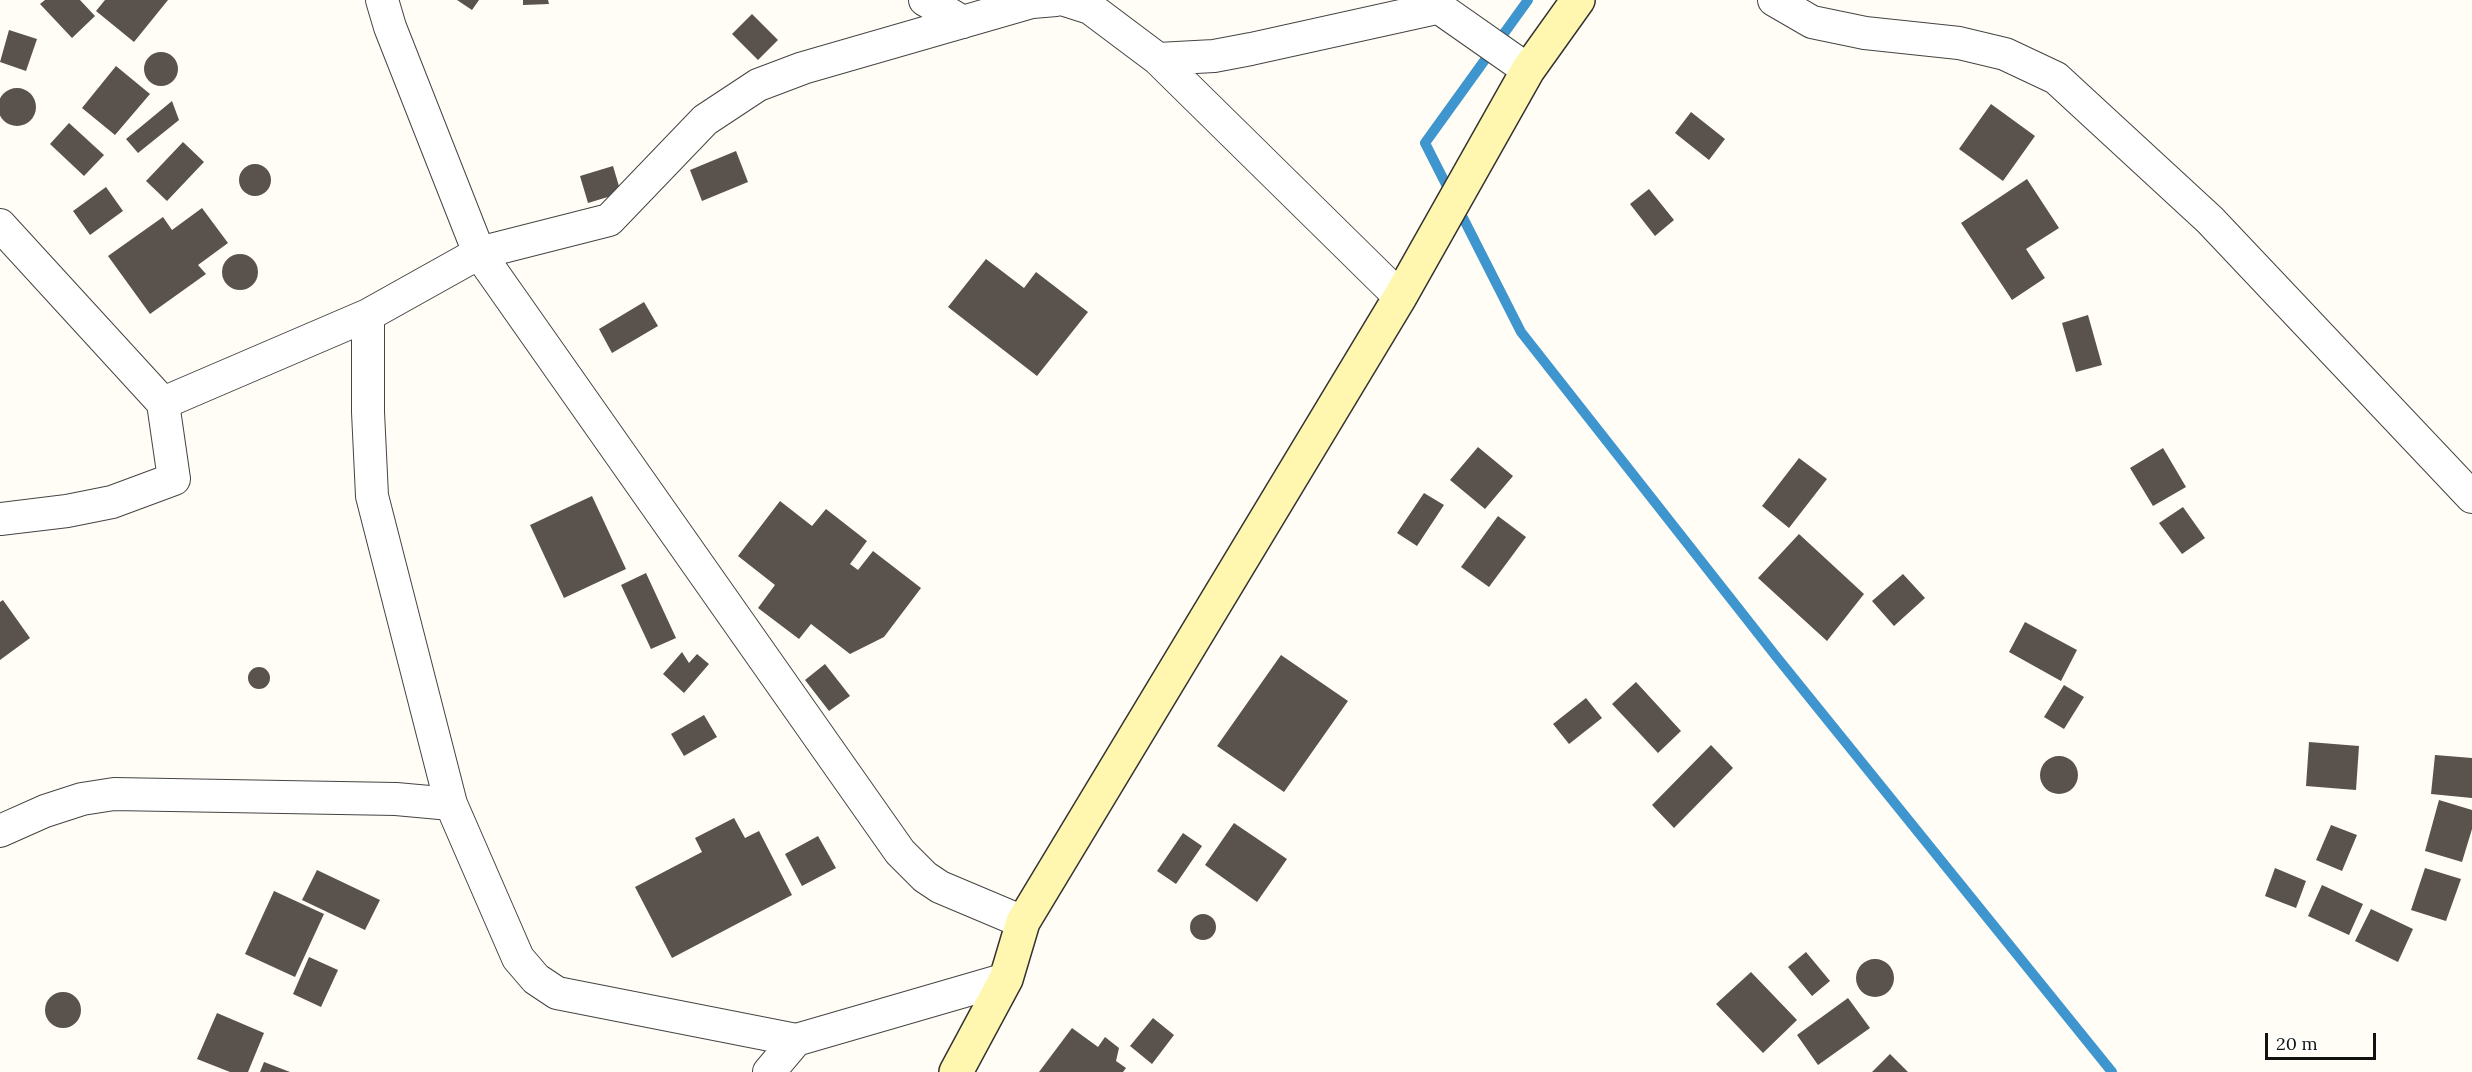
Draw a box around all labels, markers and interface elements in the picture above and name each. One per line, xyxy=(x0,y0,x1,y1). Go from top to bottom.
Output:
scale bar xyxy=(2268,1021,2379,1059)
text: 20 m xyxy=(2276,1032,2318,1055)

